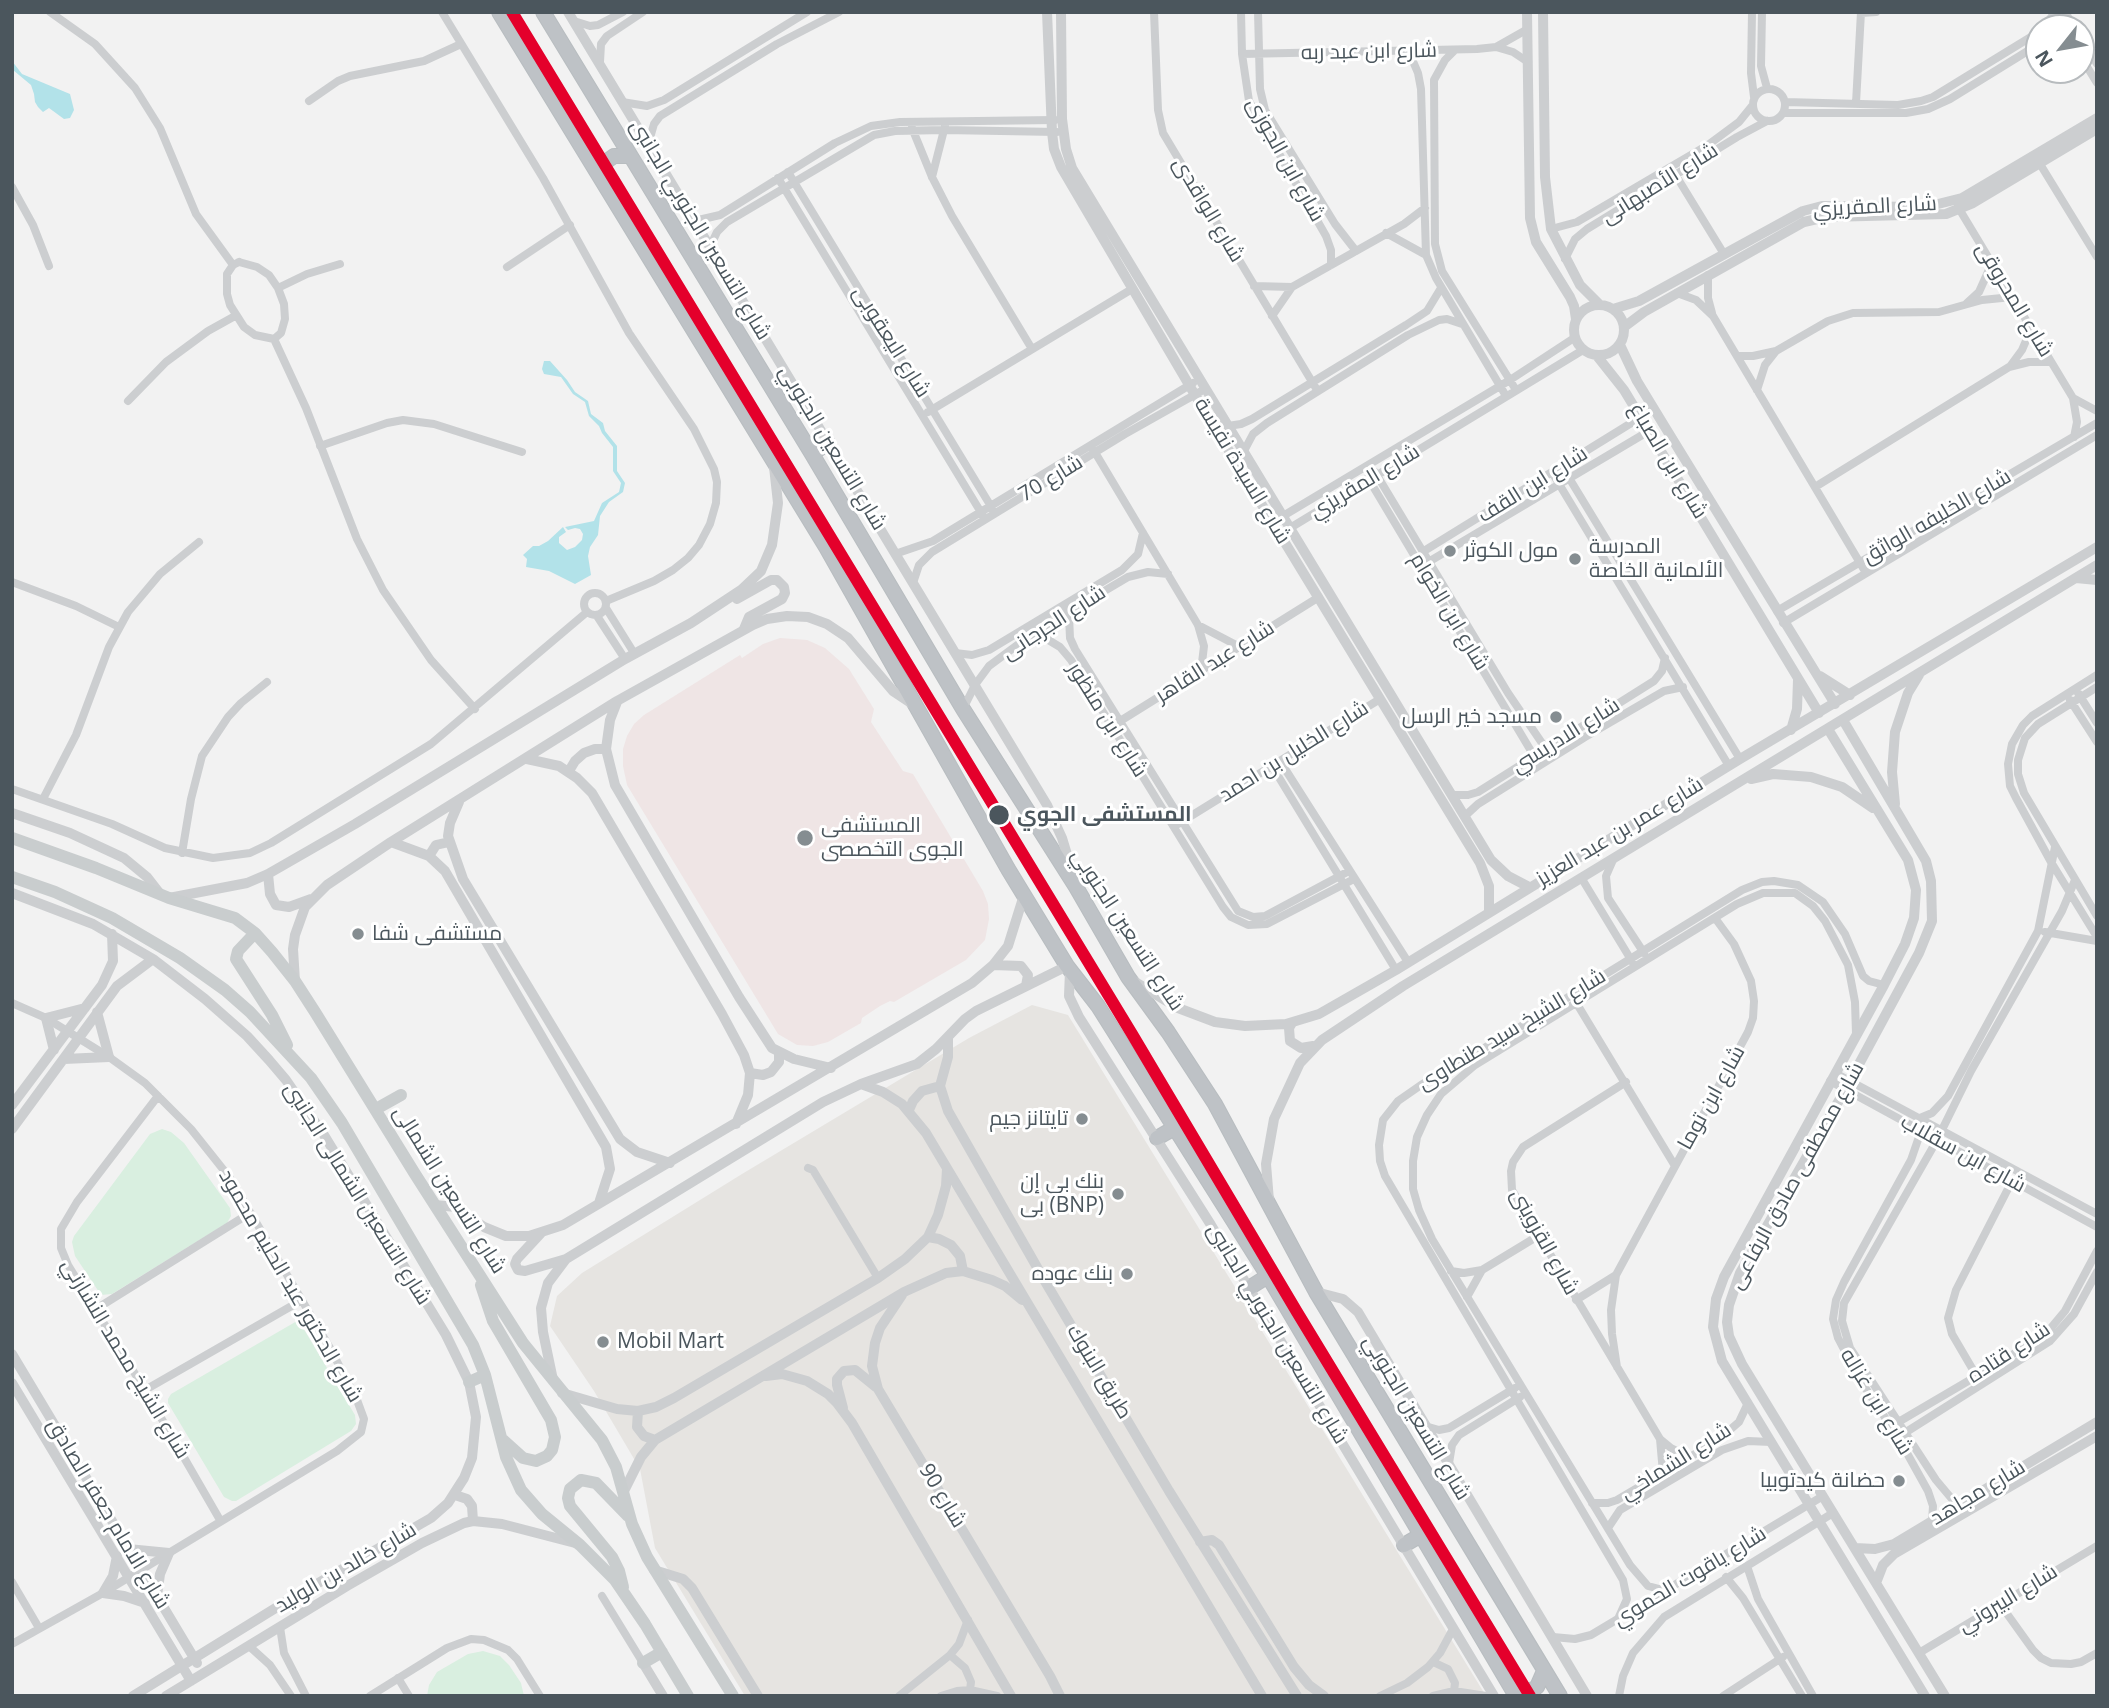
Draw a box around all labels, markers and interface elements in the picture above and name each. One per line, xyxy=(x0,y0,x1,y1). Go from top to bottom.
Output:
north arrow xyxy=(2025,14,2095,84)
street label: شارع ابن عبد ربه xyxy=(1301,38,1437,66)
text: N xyxy=(2029,45,2059,72)
street label: شارع ابن الجوزى xyxy=(1241,94,1329,226)
street label: شارع التسعين الجنوبي الجانبى xyxy=(624,115,776,345)
street label: شارع الأصبهانى xyxy=(1597,138,1723,230)
street label: شارع الواقدى xyxy=(1167,153,1249,267)
street label: شارع المقريزي xyxy=(1812,191,1938,223)
street label: شارع المحروقى xyxy=(1970,238,2058,362)
street label: شارع اليعقوبى xyxy=(847,282,935,402)
street label: شارع التسعين الجنوبي xyxy=(773,361,891,535)
street label: شارع السيدة نفيسة xyxy=(1188,393,1296,549)
street label: شارع ابن الصباغ xyxy=(1624,398,1712,524)
street label: شارع المقريزي xyxy=(1305,439,1425,525)
street label: شارع ابن القف xyxy=(1474,441,1592,529)
street label: شارع 70 xyxy=(1014,450,1088,508)
street label: شارع الخليفه الواثق xyxy=(1858,464,2016,570)
place label: المدرسة الألمانية الخاصة xyxy=(1589,534,1723,584)
place label: مول الكوثر xyxy=(1464,538,1558,564)
marker: مول الكوثر xyxy=(1442,543,1458,559)
street label: شارع ابن الخوام xyxy=(1404,549,1494,675)
marker: المدرسة الألمانية الخاصة xyxy=(1567,551,1583,567)
street label: شارع الجرجانى xyxy=(997,580,1111,666)
street label: شارع عبد القاهر xyxy=(1151,615,1279,709)
street label: شارع ابن منظور xyxy=(1062,658,1152,782)
street label: شارع الادريسي xyxy=(1507,693,1625,779)
street label: شارع الخليل بن احمد xyxy=(1215,696,1373,808)
place label: مسجد خير الرسل xyxy=(1402,704,1542,730)
marker: مسجد خير الرسل xyxy=(1548,709,1564,725)
street label: شارع عمر بن عبد العزيز xyxy=(1532,772,1708,892)
place label: المستشفى الجوي xyxy=(1017,802,1192,828)
marker: المستشفى الجوي xyxy=(987,803,1011,827)
place label: المستشفى الجوى التخصصى xyxy=(821,813,964,863)
marker: المستشفى الجوى التخصصى xyxy=(795,828,815,848)
street label: شارع التسعين الجنوبي xyxy=(1065,844,1189,1016)
place label: مستشفى شفا xyxy=(372,921,502,947)
marker: مستشفى شفا xyxy=(350,926,366,942)
street label: شارع الشيخ سيد طنطاوى xyxy=(1414,964,1610,1096)
street label: شارع ابن توما xyxy=(1673,1042,1751,1154)
street label: شارع مصطفى صادق الرفاعى xyxy=(1724,1058,1870,1294)
street label: شارع التسعين الشمالى الجانبى xyxy=(278,1078,436,1310)
street label: شارع التسعين الشمالى xyxy=(387,1102,511,1278)
place label: تايتانز جيم xyxy=(989,1106,1068,1132)
street label: شارع ابن سقلاب xyxy=(1896,1109,2030,1199)
marker: تايتانز جيم xyxy=(1074,1111,1090,1127)
street label: شارع الدكتور عبد الحليم محمود xyxy=(213,1165,367,1407)
place label: بنك بى إن بى (BNP) xyxy=(1020,1169,1104,1219)
street label: شارع القزوينى xyxy=(1504,1184,1584,1300)
marker: بنك بى إن بى (BNP) xyxy=(1110,1186,1126,1202)
street label: شارع التسعين الجنوبي الجانبى xyxy=(1201,1219,1353,1449)
street label: شارع الشيخ محمد النشارتي xyxy=(55,1254,195,1464)
place label: بنك عوده xyxy=(1032,1261,1113,1287)
marker: بنك عوده xyxy=(1119,1266,1135,1282)
street label: شارع قتاده xyxy=(1963,1317,2055,1389)
street label: طريق البنوك xyxy=(1061,1320,1137,1424)
place label: Mobil Mart xyxy=(617,1329,724,1355)
street label: شارع التسعين الجنوبي xyxy=(1357,1331,1475,1505)
marker: Mobil Mart xyxy=(595,1334,611,1350)
street label: شارع ابن غزاله xyxy=(1834,1344,1918,1460)
street label: شارع الامام جعفر الصادق xyxy=(41,1414,175,1614)
street label: شارع الشماخي xyxy=(1616,1418,1736,1506)
street label: شارع مجاهد xyxy=(1926,1455,2030,1531)
street label: شارع 90 xyxy=(913,1459,971,1533)
place label: حضانة كيدتوبيا xyxy=(1760,1468,1885,1494)
marker: حضانة كيدتوبيا xyxy=(1891,1473,1907,1489)
street label: شارع خالد بن الوليد xyxy=(271,1517,421,1619)
street label: شارع ياقوت الحموي xyxy=(1609,1521,1771,1633)
street label: شارع البيروني xyxy=(1954,1559,2062,1639)

